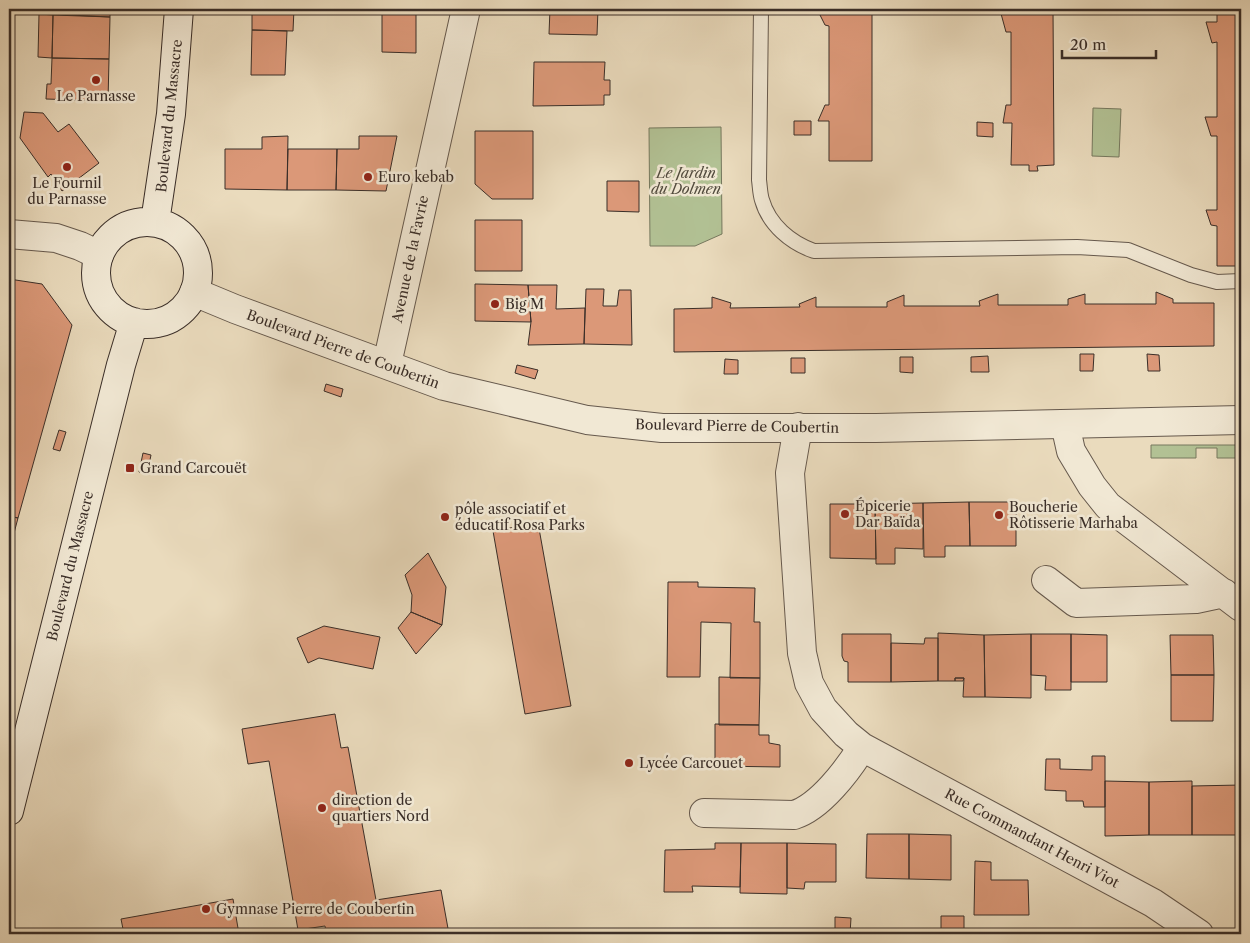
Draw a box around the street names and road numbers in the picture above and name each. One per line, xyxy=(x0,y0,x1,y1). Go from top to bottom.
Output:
street label: Boulevard du Massacre xyxy=(152,38,186,194)
street label: Avenue de la Favrie xyxy=(387,193,432,325)
street label: Boulevard Pierre de Coubertin xyxy=(244,306,442,392)
street label: Boulevard Pierre de Coubertin xyxy=(635,415,839,437)
street label: Boulevard du Massacre xyxy=(43,489,97,643)
street label: Rue Commandant Henri Viot xyxy=(942,784,1122,892)

